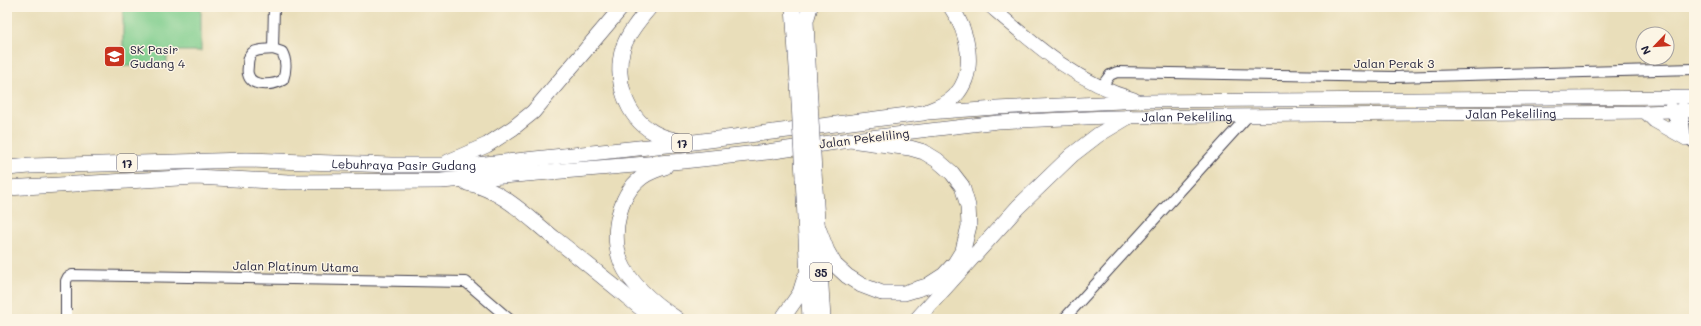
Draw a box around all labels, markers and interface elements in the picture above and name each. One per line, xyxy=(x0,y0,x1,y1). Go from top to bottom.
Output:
north arrow xyxy=(1635,26,1675,66)
place label: SK Pasir Gudang 4 xyxy=(130,41,185,71)
school or university icon: SK Pasir Gudang 4 xyxy=(101,43,127,69)
text: N xyxy=(1637,43,1654,57)
street label: Jalan Perak 3 xyxy=(1354,55,1434,71)
street label: Jalan Pekeliling xyxy=(1466,105,1556,122)
street label: Jalan Pekeliling xyxy=(1142,108,1232,125)
street label: Jalan Pekeliling xyxy=(818,125,910,151)
road number: 17 xyxy=(672,134,692,152)
road number: 17 xyxy=(117,154,137,172)
street label: Lebuhraya Pasir Gudang xyxy=(331,155,476,173)
street label: Jalan Platinum Utama xyxy=(233,257,359,275)
road number: 35 xyxy=(810,263,832,281)

